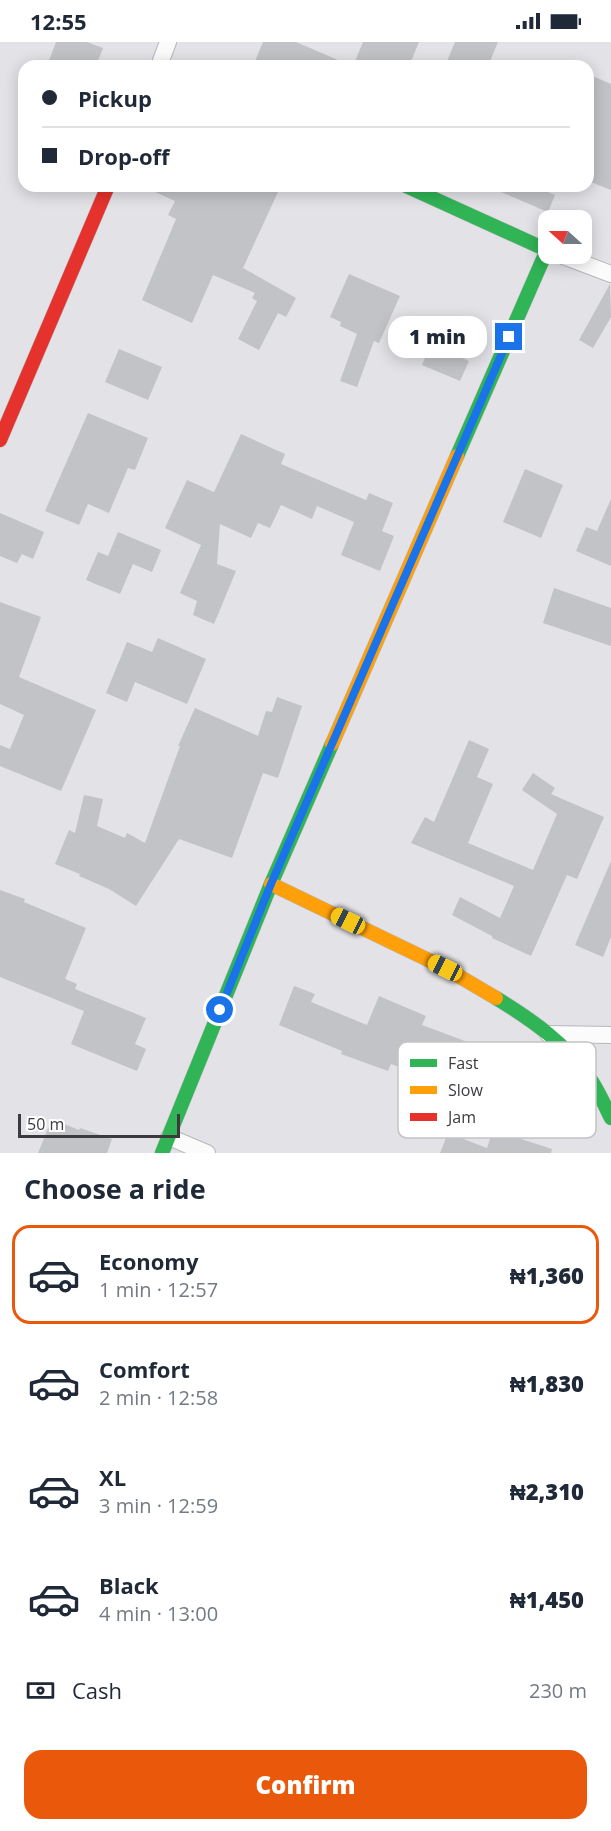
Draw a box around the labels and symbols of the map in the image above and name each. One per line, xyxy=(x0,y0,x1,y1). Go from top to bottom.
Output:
north arrow xyxy=(538,210,592,264)
callout: 1 min xyxy=(389,316,488,358)
route end xyxy=(495,323,522,350)
car xyxy=(328,905,368,937)
car xyxy=(425,952,465,984)
route start xyxy=(206,996,233,1023)
legend xyxy=(398,1042,596,1138)
text: Fast xyxy=(448,1052,479,1074)
text: Slow xyxy=(448,1079,483,1101)
text: Jam xyxy=(446,1106,476,1128)
scale bar xyxy=(18,1111,180,1138)

